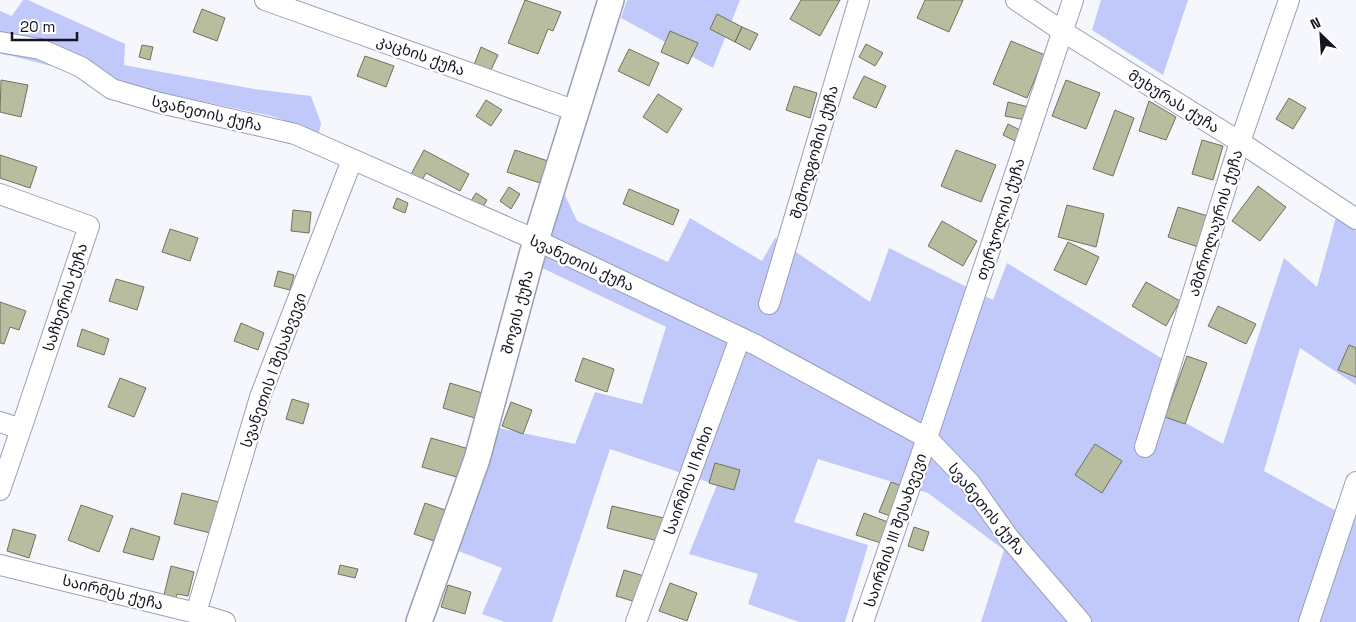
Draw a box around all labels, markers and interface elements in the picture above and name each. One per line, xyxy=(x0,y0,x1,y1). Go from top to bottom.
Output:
scale bar xyxy=(12,10,78,42)
north arrow xyxy=(1296,10,1346,60)
text: N xyxy=(1307,13,1324,33)
text: 20 m xyxy=(20,17,55,36)
street label: კაცხის ქუჩა xyxy=(374,30,468,80)
street label: მუხურას ქუჩა xyxy=(1125,65,1223,137)
street label: შემოდგომის ქუჩა xyxy=(786,83,842,221)
street label: სვანეთის ქუჩა xyxy=(150,91,264,135)
street label: ამბროლაურის ქუჩა xyxy=(1184,147,1246,299)
street label: თერჯოლის ქუჩა xyxy=(971,156,1029,282)
street label: სვანეთის ქუჩა xyxy=(527,231,637,295)
street label: საჩხერის ქუჩა xyxy=(39,241,91,353)
street label: შოვის ქუჩა xyxy=(497,268,537,356)
street label: სვანეთის I შესახვევი xyxy=(236,290,310,450)
street label: საირმის II ჩიხი xyxy=(659,423,717,537)
street label: საირმის III შესახვევი xyxy=(860,450,930,610)
street label: სვანეთის ქუჩა xyxy=(944,459,1030,559)
street label: საირმეს ქუჩა xyxy=(61,570,165,614)

